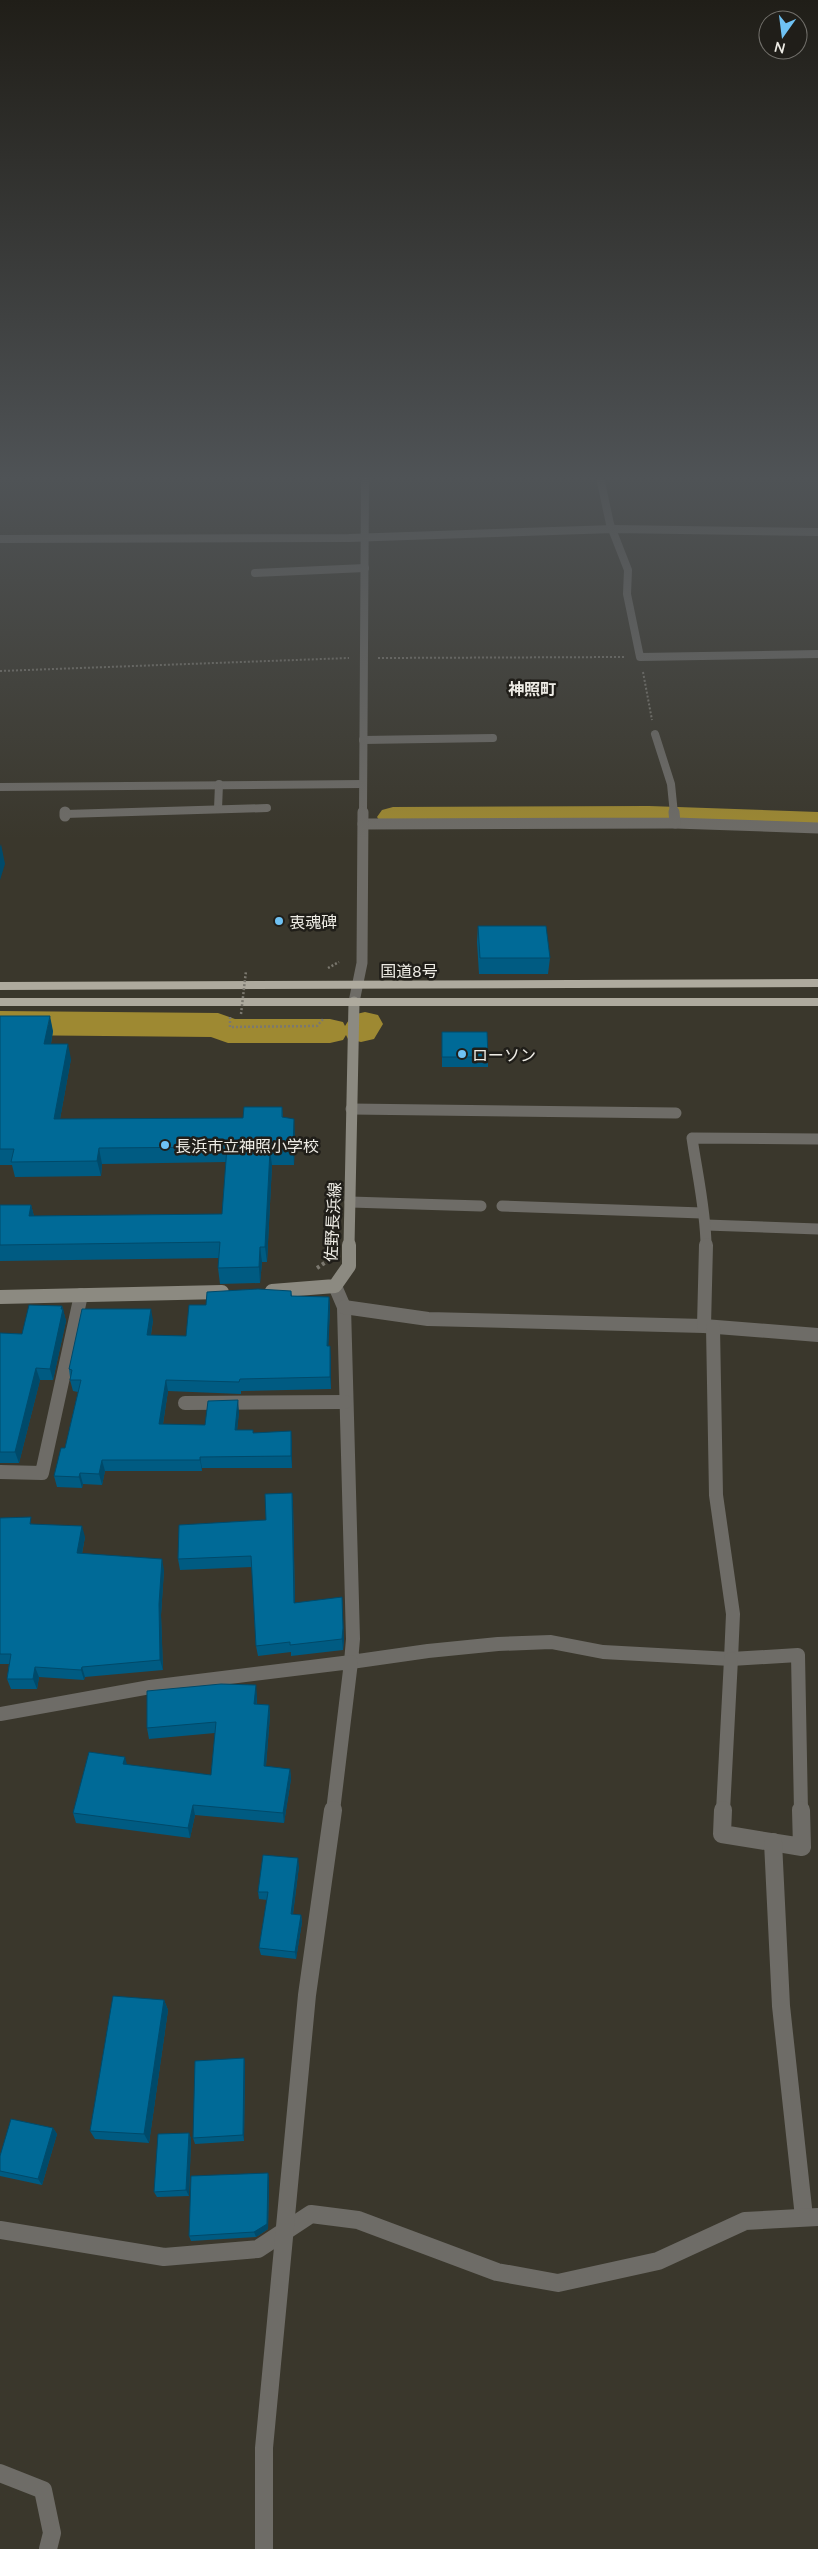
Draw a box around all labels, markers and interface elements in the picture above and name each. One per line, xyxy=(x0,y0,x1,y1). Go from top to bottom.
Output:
north arrow xyxy=(758,10,808,60)
text: N xyxy=(772,39,787,58)
district label: 神照町 xyxy=(508,679,556,698)
place label: 衷魂碑 xyxy=(289,912,337,931)
marker: 衷魂碑 xyxy=(273,915,285,927)
street label: 国道8号 xyxy=(380,961,438,980)
place label: ローソン xyxy=(472,1045,536,1064)
marker: ローソン xyxy=(456,1048,468,1060)
place label: 長浜市立神照小学校 xyxy=(175,1136,319,1155)
marker: 長浜市立神照小学校 xyxy=(159,1139,171,1151)
street label: 佐野長浜線 xyxy=(320,1182,344,1262)

